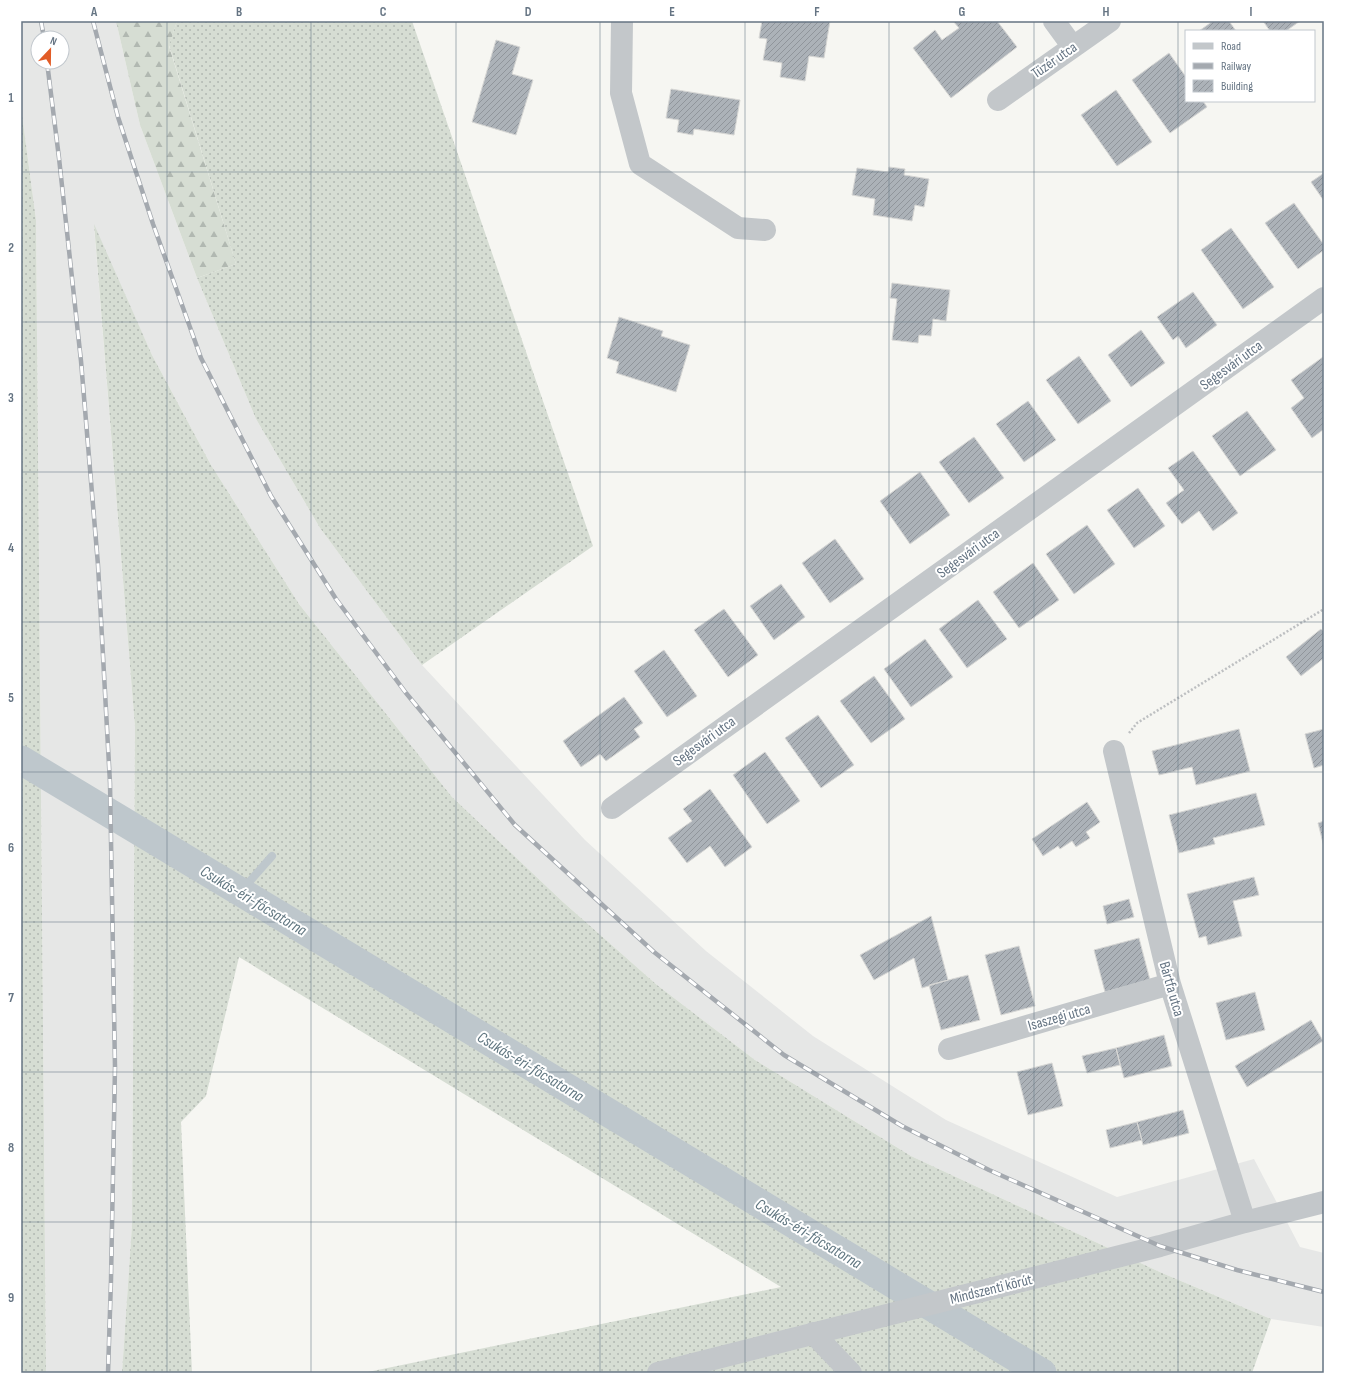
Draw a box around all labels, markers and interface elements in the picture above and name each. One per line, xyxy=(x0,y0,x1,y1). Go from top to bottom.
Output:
text: A xyxy=(90,4,98,20)
text: B xyxy=(236,4,242,20)
text: C xyxy=(380,4,387,20)
text: D xyxy=(525,4,532,20)
text: E xyxy=(669,4,675,20)
text: F xyxy=(814,4,820,20)
text: G xyxy=(959,4,966,20)
text: H xyxy=(1103,4,1110,20)
text: I xyxy=(1250,4,1253,20)
north arrow xyxy=(30,30,70,70)
legend xyxy=(1185,30,1315,102)
text: N xyxy=(48,34,59,48)
street label: Tüzér utca xyxy=(1028,38,1081,83)
text: Road xyxy=(1221,39,1241,54)
text: Railway xyxy=(1221,59,1252,74)
text: Building xyxy=(1221,79,1253,94)
text: 1 xyxy=(8,90,14,106)
text: 2 xyxy=(8,240,14,256)
street label: Segesvári utca xyxy=(1196,336,1267,395)
text: 3 xyxy=(8,390,14,406)
street label: Segesvári utca xyxy=(933,524,1004,583)
text: 4 xyxy=(8,540,14,556)
text: 5 xyxy=(8,690,14,706)
street label: Segesvári utca xyxy=(669,712,740,771)
text: 6 xyxy=(8,840,14,856)
water label: Csukás-éri-főcsatorna xyxy=(197,862,310,941)
street label: Bártfa utca xyxy=(1155,959,1188,1019)
text: 7 xyxy=(8,990,14,1006)
street label: Isaszegi utca xyxy=(1026,999,1093,1035)
water label: Csukás-éri-főcsatorna xyxy=(474,1028,587,1107)
text: 8 xyxy=(8,1140,14,1156)
water label: Csukás-éri-főcsatorna xyxy=(752,1195,865,1274)
street label: Mindszenti körút xyxy=(948,1270,1035,1309)
text: 9 xyxy=(8,1290,14,1306)

